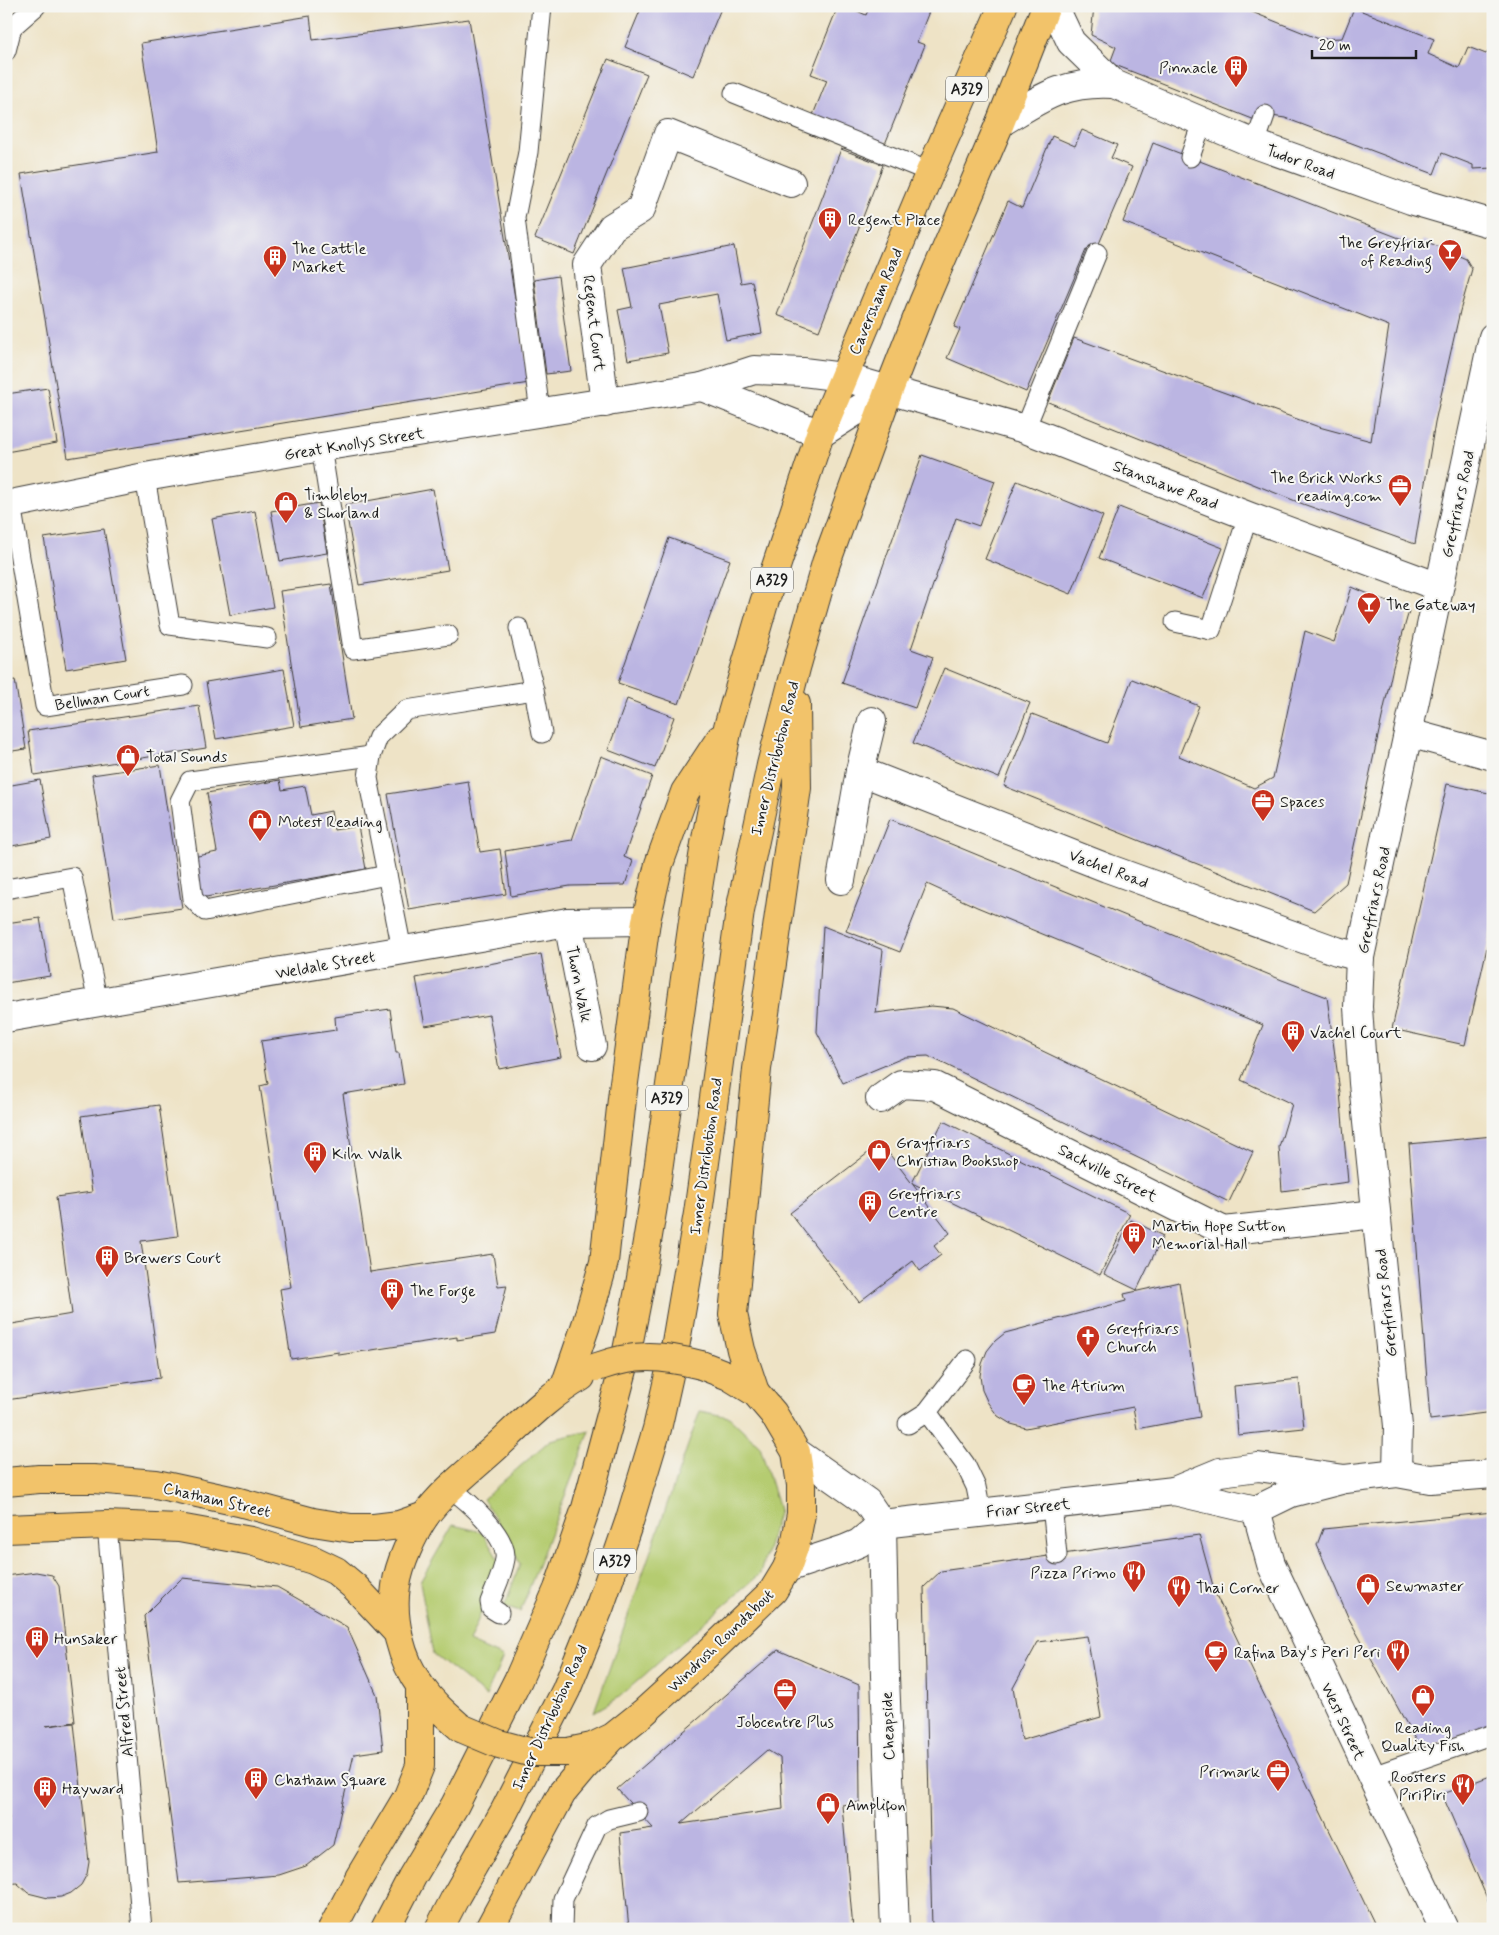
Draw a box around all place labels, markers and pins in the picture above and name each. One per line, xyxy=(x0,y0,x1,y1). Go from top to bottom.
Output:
building icon: Pinnacle xyxy=(1223,54,1249,88)
place label: Pinnacle xyxy=(1159,58,1218,79)
building icon: Regent Place xyxy=(817,206,843,240)
place label: Regent Place xyxy=(848,210,941,232)
place label: The Greyfriar of Reading xyxy=(1339,233,1432,273)
bar icon: The Greyfriar of Reading xyxy=(1437,238,1463,272)
place label: The Cattle Market xyxy=(292,239,366,278)
building icon: The Cattle Market xyxy=(262,244,288,278)
place label: The Brick Works reading.com xyxy=(1270,468,1382,507)
office icon: The Brick Works reading.com xyxy=(1387,473,1413,507)
place label: Timbleby & Shorland xyxy=(304,485,379,524)
shop icon: Timbleby & Shorland xyxy=(273,490,299,524)
bar icon: The Gateway xyxy=(1356,591,1382,625)
place label: The Gateway xyxy=(1386,595,1475,616)
shop icon: Total Sounds xyxy=(115,743,141,777)
place label: Total Sounds xyxy=(146,747,227,768)
office icon: Spaces xyxy=(1250,788,1276,822)
place label: Spaces xyxy=(1280,792,1325,813)
shop icon: Motest Reading xyxy=(247,808,273,842)
place label: Motest Reading xyxy=(278,812,383,833)
building icon: Vachel Court xyxy=(1280,1019,1306,1053)
place label: Vachel Court xyxy=(1310,1023,1402,1044)
place label: Grayfriars Christian Bookshop xyxy=(896,1133,1019,1172)
shop icon: Grayfriars Christian Bookshop xyxy=(866,1138,892,1172)
building icon: Kiln Walk xyxy=(302,1140,328,1174)
place label: Kiln Walk xyxy=(332,1144,402,1165)
place label: Greyfriars Centre xyxy=(888,1184,961,1223)
building icon: Greyfriars Centre xyxy=(857,1189,883,1223)
place label: Martin Hope Sutton Memorial Hall xyxy=(1152,1216,1286,1255)
building icon: Martin Hope Sutton Memorial Hall xyxy=(1121,1221,1147,1255)
building icon: Brewers Court xyxy=(94,1244,120,1278)
place label: Brewers Court xyxy=(124,1248,221,1269)
building icon: The Forge xyxy=(379,1277,405,1311)
place label: The Forge xyxy=(410,1281,476,1303)
place label: Greyfriars Church xyxy=(1106,1319,1179,1358)
church icon: Greyfriars Church xyxy=(1075,1324,1101,1358)
cafe icon: The Atrium xyxy=(1011,1372,1037,1406)
place label: The Atrium xyxy=(1042,1376,1125,1397)
restaurant icon: Pizza Primo xyxy=(1121,1559,1147,1593)
place label: Pizza Primo xyxy=(1031,1563,1116,1584)
shop icon: Sewmaster xyxy=(1355,1572,1381,1606)
restaurant icon: Thai Corner xyxy=(1166,1574,1192,1608)
place label: Sewmaster xyxy=(1386,1576,1464,1597)
place label: Thai Corner xyxy=(1196,1578,1280,1599)
building icon: Hunsaker xyxy=(24,1625,50,1659)
place label: Hunsaker xyxy=(54,1629,118,1650)
restaurant icon: Bay's Peri Peri xyxy=(1385,1638,1411,1672)
cafe icon: Rafina xyxy=(1203,1639,1229,1673)
place label: Bay's Peri Peri xyxy=(1280,1642,1380,1663)
place label: Rafina xyxy=(1234,1643,1276,1664)
office icon: Jobcentre Plus xyxy=(772,1677,798,1711)
shop icon: Reading Quality Fish xyxy=(1410,1683,1436,1717)
place label: Jobcentre Plus xyxy=(736,1712,834,1733)
place label: Reading Quality Fish xyxy=(1381,1718,1465,1757)
office icon: Primark xyxy=(1265,1758,1291,1792)
place label: Primark xyxy=(1199,1762,1260,1783)
building icon: Chatham Square xyxy=(243,1766,269,1800)
place label: Roosters PiriPiri xyxy=(1391,1767,1446,1806)
place label: Chatham Square xyxy=(274,1770,387,1791)
restaurant icon: Roosters PiriPiri xyxy=(1450,1772,1476,1806)
building icon: Hayward xyxy=(32,1775,58,1809)
place label: Hayward xyxy=(62,1779,124,1800)
shop icon: Amplifon xyxy=(815,1791,841,1825)
place label: Amplifon xyxy=(846,1795,905,1818)

